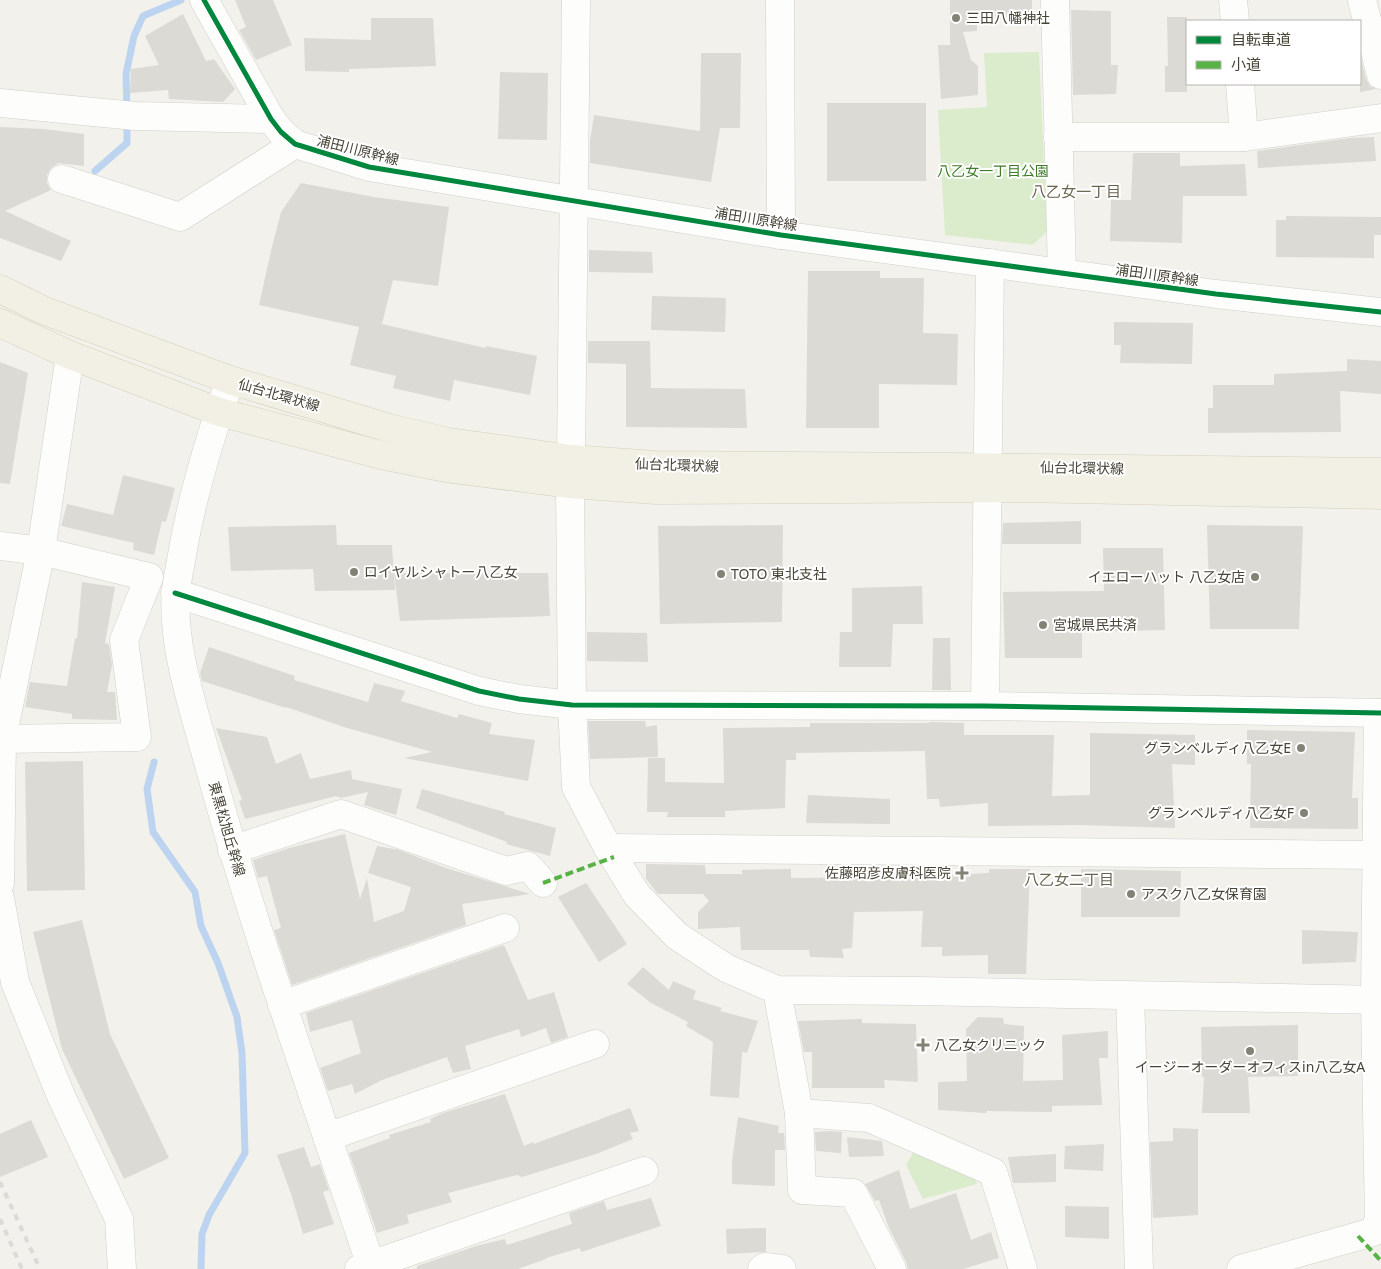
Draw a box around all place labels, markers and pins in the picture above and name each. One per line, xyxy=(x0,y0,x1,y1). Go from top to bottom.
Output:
place label: 三田八幡神社 xyxy=(966,8,1050,27)
marker: 三田八幡神社 xyxy=(950,12,962,24)
place label: ロイヤルシャトー八乙女 xyxy=(364,562,518,581)
place label: TOTO 東北支社 xyxy=(731,564,827,583)
marker: ロイヤルシャトー八乙女 xyxy=(348,566,360,578)
place label: イエローハット 八乙女店 xyxy=(1088,567,1245,586)
marker: TOTO 東北支社 xyxy=(715,568,727,580)
marker: イエローハット 八乙女店 xyxy=(1249,571,1261,583)
place label: 宮城県民共済 xyxy=(1053,615,1137,634)
marker: 宮城県民共済 xyxy=(1037,619,1049,631)
place label: グランベルディ八乙女E xyxy=(1144,738,1291,757)
marker: グランベルディ八乙女E xyxy=(1295,742,1307,754)
place label: グランベルディ八乙女F xyxy=(1148,803,1294,822)
marker: グランベルディ八乙女F xyxy=(1298,807,1310,819)
place label: 佐藤昭彦皮膚科医院 xyxy=(825,863,951,882)
marker: 佐藤昭彦皮膚科医院 xyxy=(955,866,969,880)
place label: アスク八乙女保育園 xyxy=(1141,884,1267,903)
marker: アスク八乙女保育園 xyxy=(1125,888,1137,900)
place label: 八乙女クリニック xyxy=(934,1035,1046,1054)
marker: 八乙女クリニック xyxy=(916,1038,930,1052)
marker: イージーオーダーオフィスin八乙女A xyxy=(1244,1045,1256,1057)
place label: イージーオーダーオフィスin八乙女A xyxy=(1135,1057,1365,1076)

